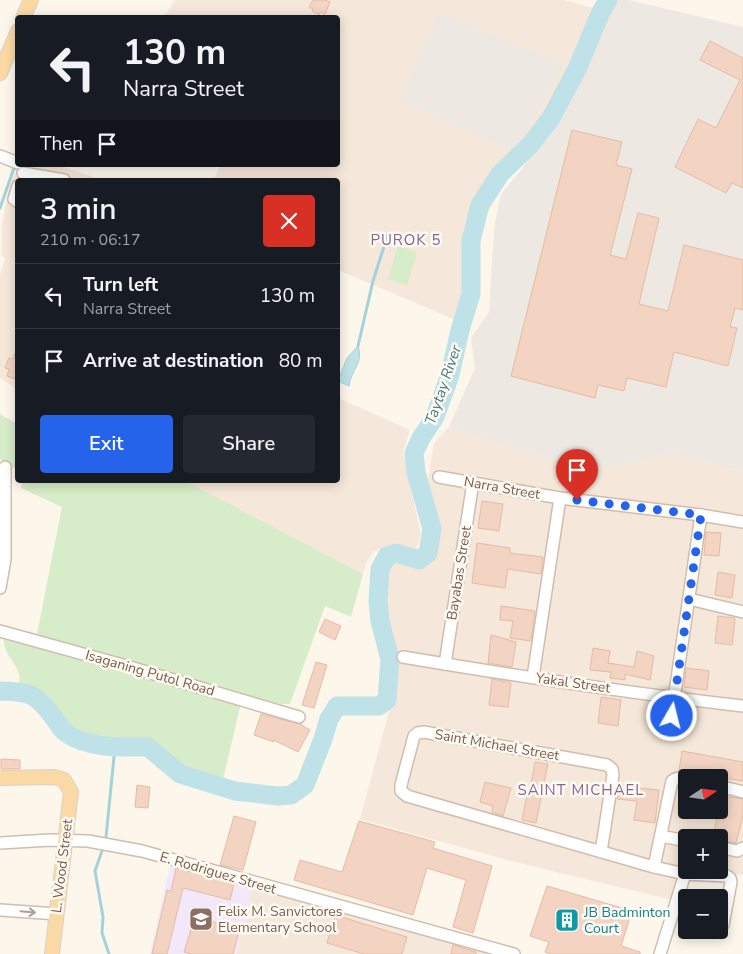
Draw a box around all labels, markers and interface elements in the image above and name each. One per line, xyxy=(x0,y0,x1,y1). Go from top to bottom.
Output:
text: 130 m xyxy=(123,29,226,76)
icon: left xyxy=(40,35,105,100)
text: Narra Street xyxy=(123,74,244,104)
icon: arrive xyxy=(93,130,121,158)
text: Then xyxy=(40,131,83,157)
text: 3 min xyxy=(40,189,116,230)
button: close xyxy=(263,195,315,247)
text: 210 m · 06:17 xyxy=(40,229,141,251)
district label: PUROK 5 xyxy=(370,230,442,250)
text: Turn left xyxy=(83,272,158,298)
icon: left xyxy=(40,282,68,310)
text: 130 m xyxy=(260,283,315,309)
text: Narra Street xyxy=(83,298,171,320)
water label: Taytay River xyxy=(420,342,466,427)
icon: arrive xyxy=(40,347,68,375)
text: Arrive at destination xyxy=(83,348,264,374)
text: 80 m xyxy=(279,348,323,374)
button: Exit xyxy=(40,415,173,473)
button: Share xyxy=(183,415,315,473)
pin xyxy=(556,449,598,500)
icon: arrive xyxy=(563,456,591,484)
street label: Narra Street xyxy=(462,472,542,504)
street label: Bayabas Street xyxy=(442,524,476,622)
street label: Isaganing Putol Road xyxy=(83,645,217,701)
street label: Yakal Street xyxy=(534,668,612,698)
position arrow xyxy=(645,689,697,741)
street label: Saint Michael Street xyxy=(433,725,561,765)
north arrow xyxy=(678,769,728,819)
map controls xyxy=(678,769,728,939)
district label: SAINT MICHAEL xyxy=(518,780,644,800)
street label: L. Wood Street xyxy=(47,818,77,914)
button: + xyxy=(678,829,728,879)
street label: E. Rodriguez Street xyxy=(158,847,279,899)
button: − xyxy=(678,889,728,939)
place label: Felix M. Sanvictores Elementary School xyxy=(218,902,343,937)
place label: JB Badminton Court xyxy=(583,903,670,938)
school or university icon: Felix M. Sanvictores Elementary School xyxy=(188,906,214,932)
one-way arrow xyxy=(20,907,36,916)
building icon: JB Badminton Court xyxy=(554,907,580,933)

